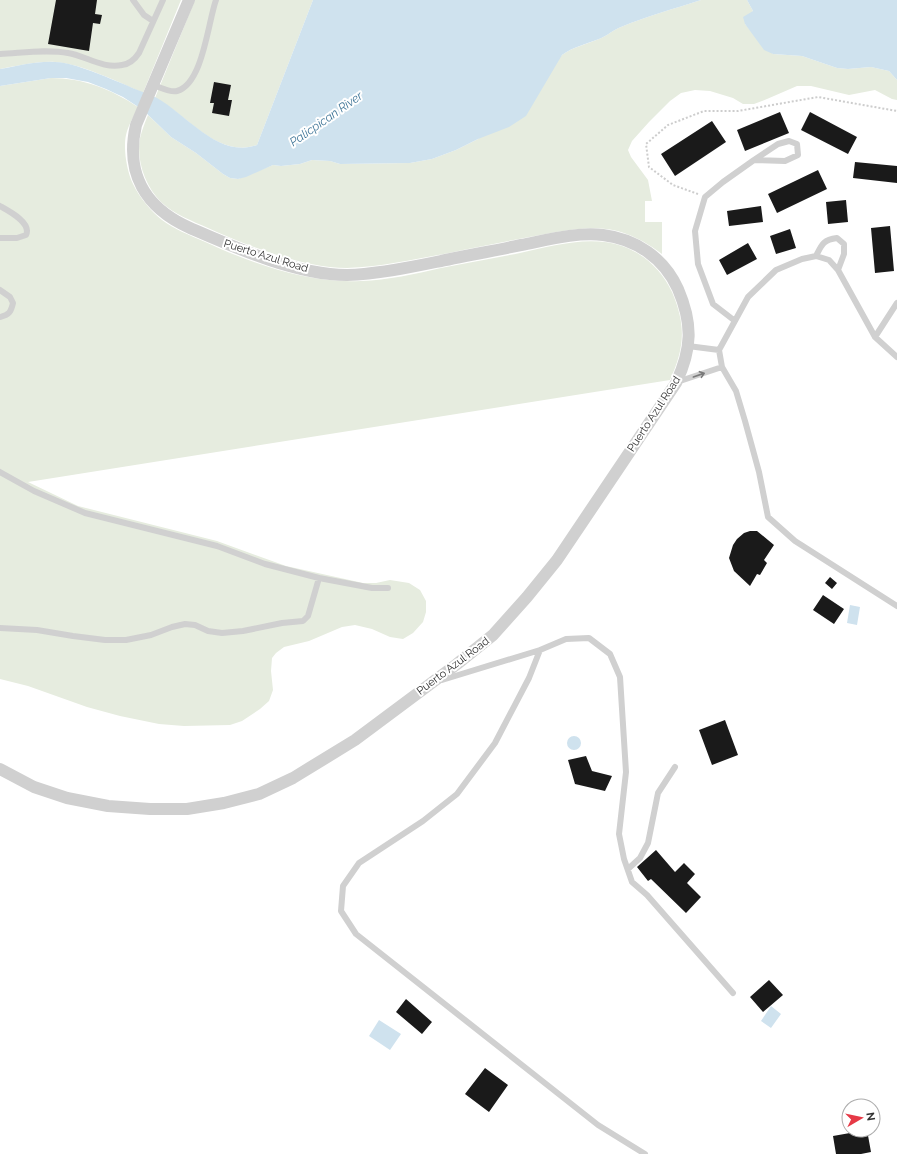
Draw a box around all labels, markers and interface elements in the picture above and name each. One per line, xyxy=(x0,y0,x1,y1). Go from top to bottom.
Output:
water label: Palicpican River xyxy=(287,88,366,149)
street label: Puerto Azul Road xyxy=(222,237,310,275)
one-way arrow xyxy=(692,371,705,378)
street label: Puerto Azul Road xyxy=(625,374,683,454)
street label: Puerto Azul Road xyxy=(414,634,492,698)
north arrow xyxy=(841,1098,881,1138)
text: N xyxy=(863,1111,877,1122)

